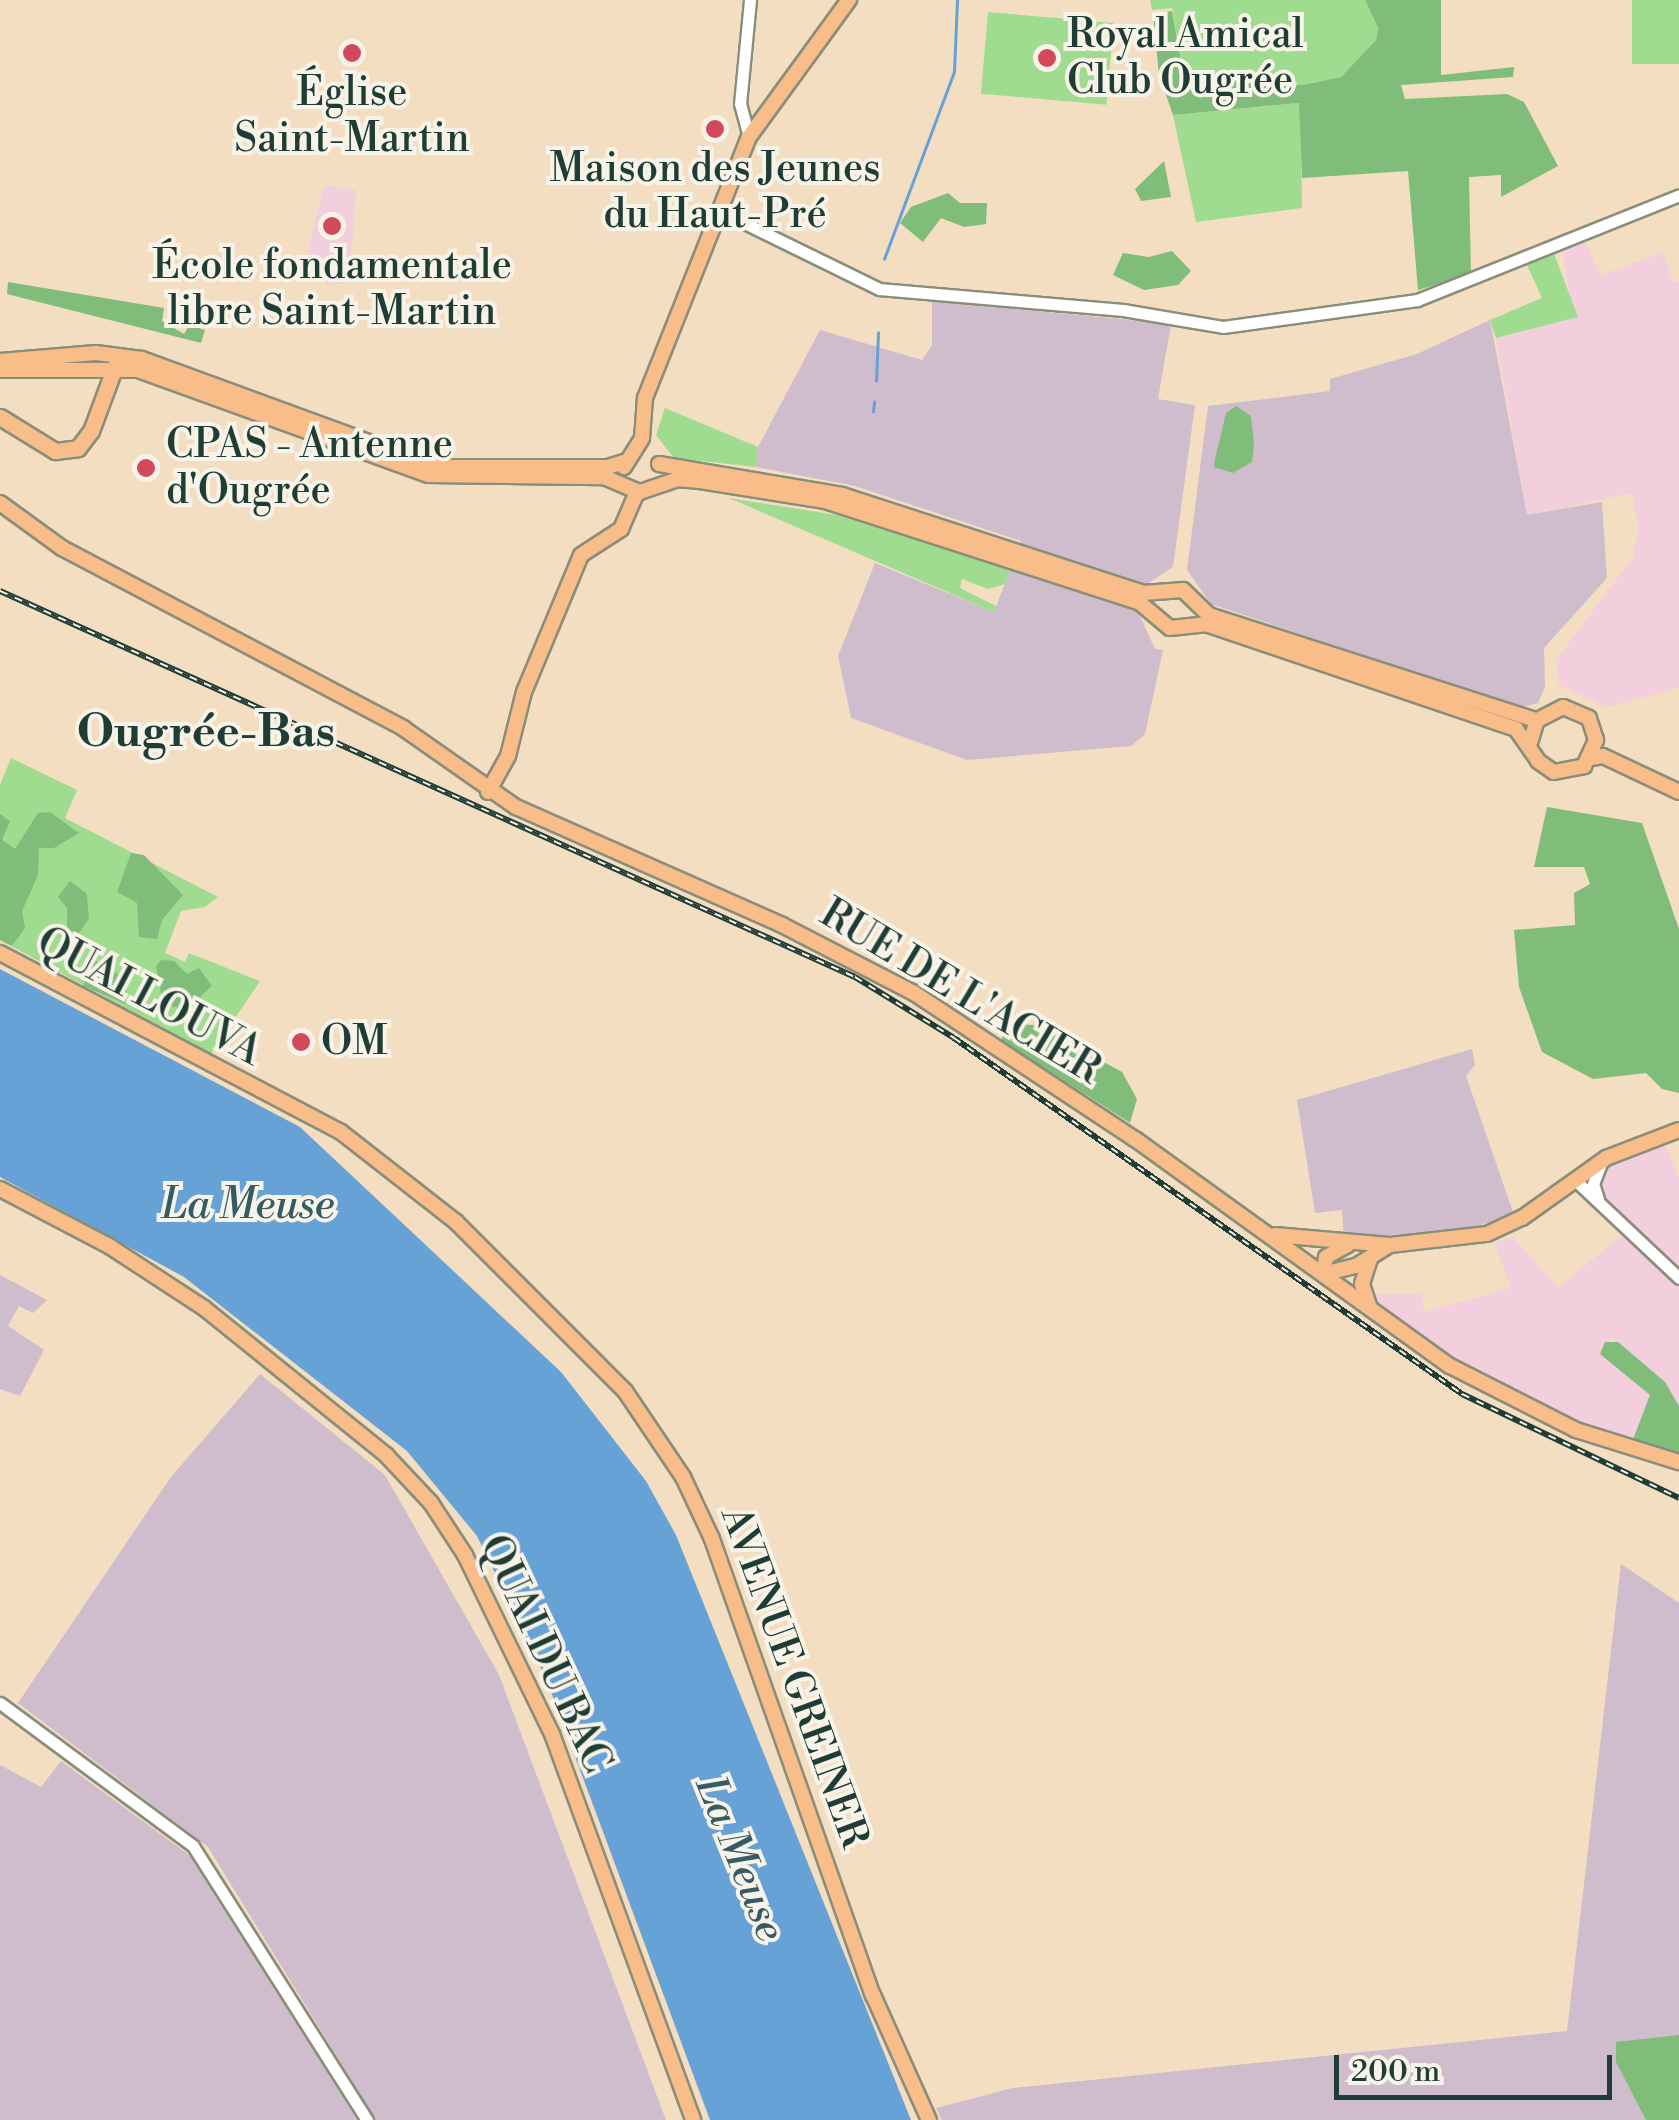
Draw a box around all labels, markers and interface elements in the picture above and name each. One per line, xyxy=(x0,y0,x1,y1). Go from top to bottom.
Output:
place label: Royal Amical Club Ougrée xyxy=(1067,11,1304,105)
marker: Église Saint-Martin xyxy=(341,42,363,64)
marker: Royal Amical Club Ougrée xyxy=(1036,47,1058,69)
place label: Église Saint-Martin xyxy=(234,69,470,163)
marker: Maison des Jeunes du Haut-Pré xyxy=(704,118,726,140)
place label: Maison des Jeunes du Haut-Pré xyxy=(549,145,881,239)
marker: École fondamentale libre Saint-Martin xyxy=(321,215,343,237)
place label: École fondamentale libre Saint-Martin xyxy=(152,242,512,336)
place label: CPAS - Antenne d'Ougrée xyxy=(166,421,453,515)
marker: CPAS - Antenne d'Ougrée xyxy=(135,457,157,479)
district label: Ougrée-Bas xyxy=(77,706,335,760)
street label: RUE DE L'ACIER xyxy=(811,890,1109,1094)
street label: QUAI LOUVA xyxy=(29,918,269,1076)
place label: OM xyxy=(321,1018,388,1066)
marker: OM xyxy=(290,1031,312,1053)
water label: La Meuse xyxy=(162,1181,334,1231)
street label: AVENUE GREINER xyxy=(710,1500,878,1854)
street label: QUAI DU BAC xyxy=(469,1528,621,1780)
water label: La Meuse xyxy=(683,1769,795,1949)
scale bar xyxy=(1339,2035,1616,2097)
text: 200 m xyxy=(1351,2053,1440,2091)

